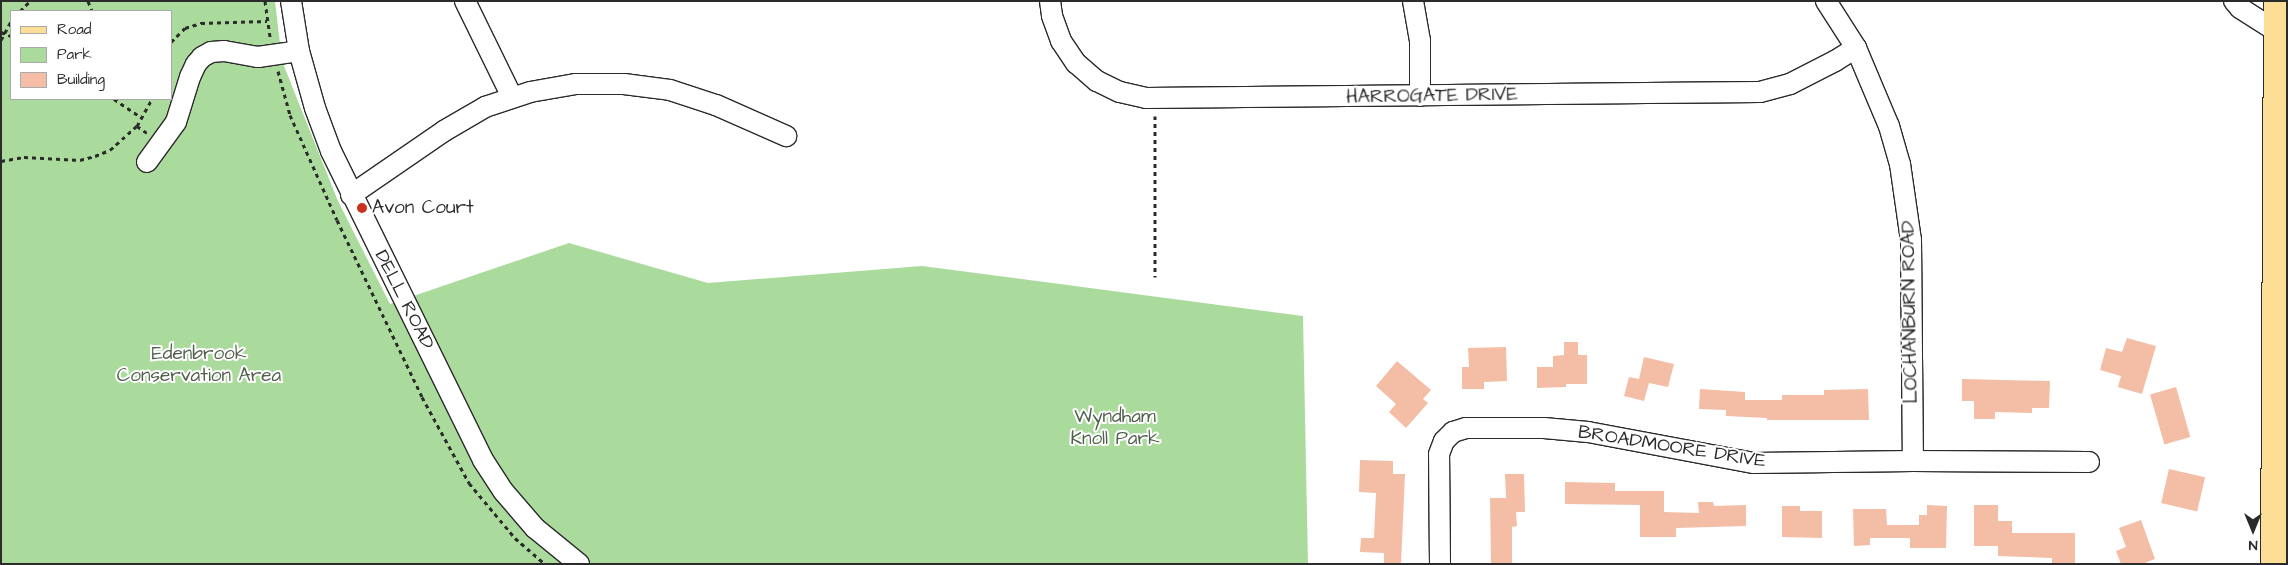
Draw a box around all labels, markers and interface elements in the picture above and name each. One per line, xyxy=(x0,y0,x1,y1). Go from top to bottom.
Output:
legend xyxy=(10,10,172,100)
text: Road xyxy=(57,19,91,40)
text: Park xyxy=(57,44,92,65)
text: Building xyxy=(57,69,105,90)
street label: HARROGATE DRIVE xyxy=(1346,83,1518,109)
place label: Avon Court xyxy=(372,197,474,219)
marker: Avon Court xyxy=(356,202,368,214)
street label: LOCHANBURN ROAD xyxy=(1897,220,1923,404)
street label: DELL ROAD xyxy=(369,247,439,353)
park label: Edenbrook Conservation Area xyxy=(117,343,281,387)
park label: Wyndham Knoll Park xyxy=(1070,406,1160,450)
street label: BROADMOORE DRIVE xyxy=(1577,421,1767,473)
north arrow xyxy=(2228,505,2278,555)
text: N xyxy=(2249,535,2257,555)

